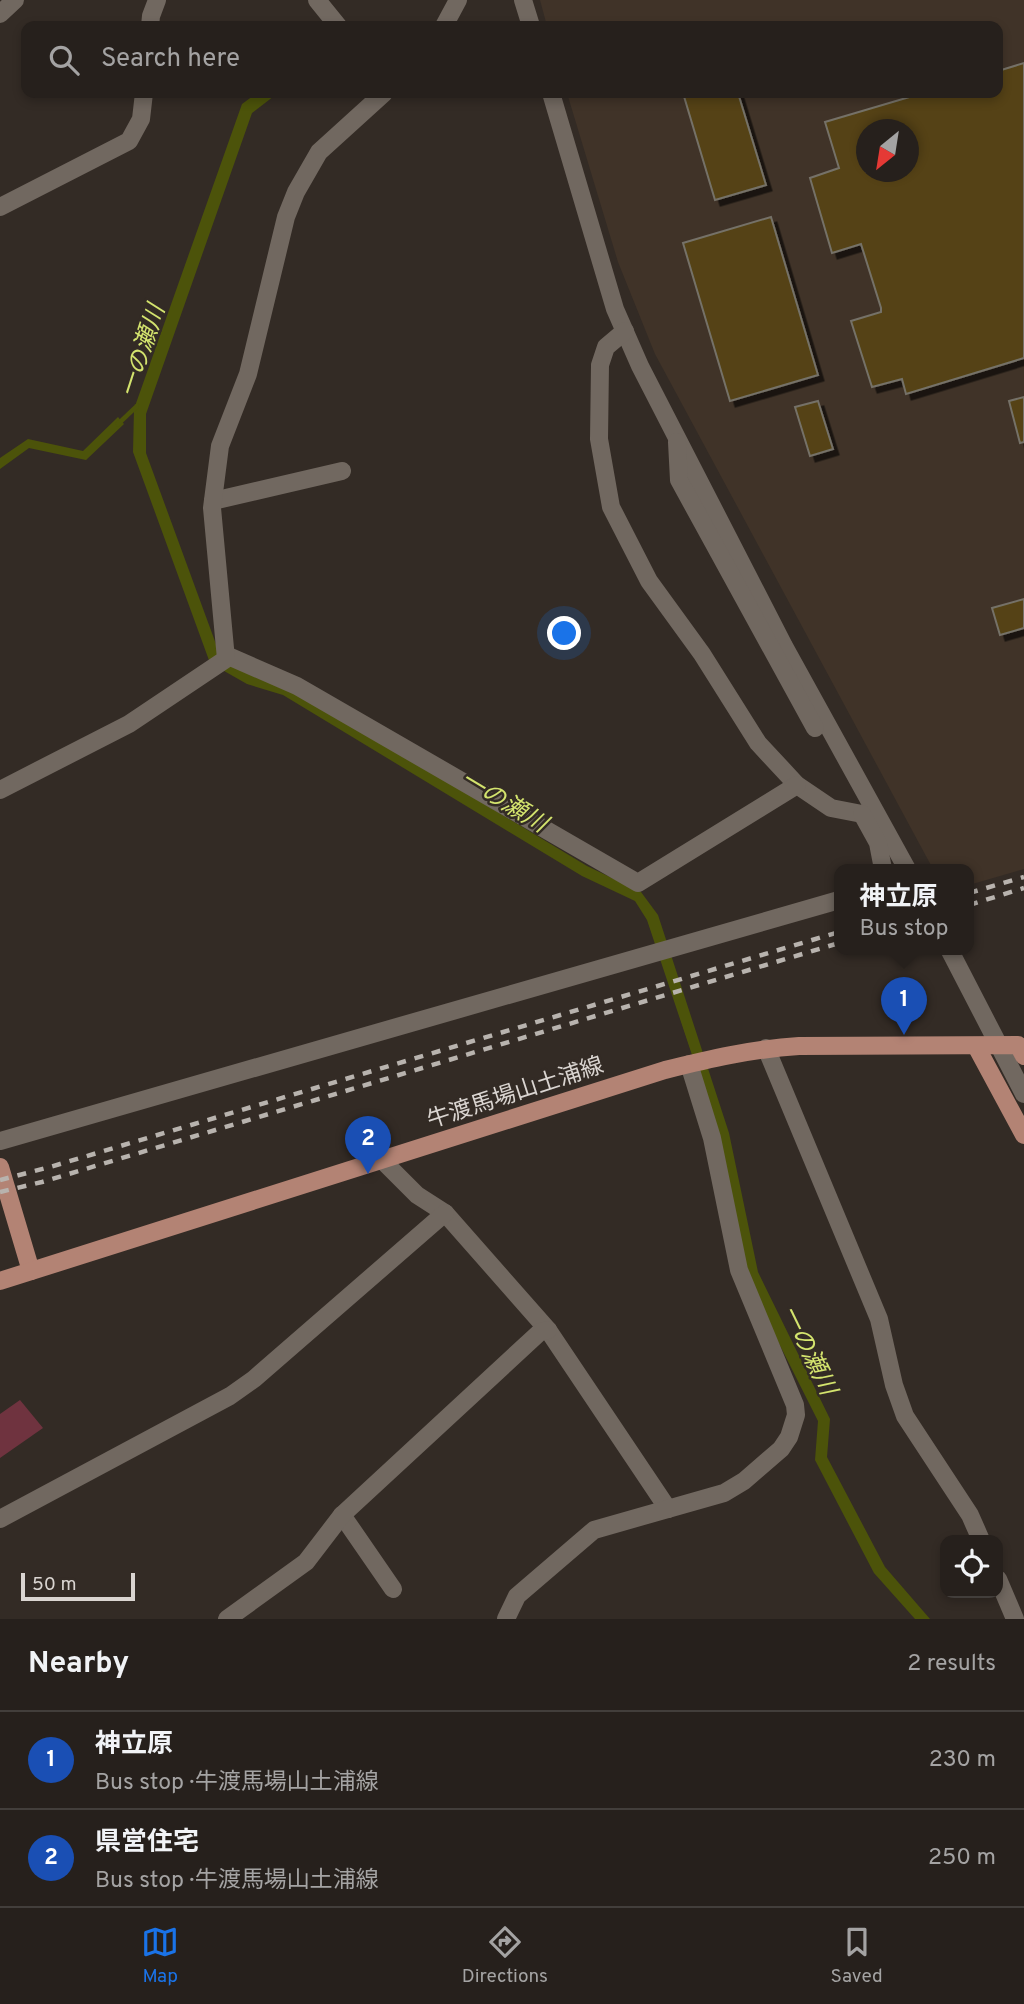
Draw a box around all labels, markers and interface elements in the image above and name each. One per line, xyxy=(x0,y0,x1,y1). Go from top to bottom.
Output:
search box xyxy=(21,21,1003,98)
icon: search xyxy=(45,41,83,79)
text: Search here xyxy=(101,43,240,76)
north arrow xyxy=(856,119,919,182)
water label: 一の瀬川 xyxy=(115,298,174,402)
your location xyxy=(547,616,581,650)
water label: 一の瀬川 xyxy=(454,765,554,842)
popup xyxy=(834,864,974,955)
text: 神立原 xyxy=(860,882,938,915)
text: Bus stop xyxy=(860,915,948,944)
pin: 1 xyxy=(881,977,927,1035)
street label: 牛渡馬場山土浦線 xyxy=(424,1052,608,1137)
pin: 2 xyxy=(345,1116,391,1174)
water label: 一の瀬川 xyxy=(773,1301,843,1403)
map controls xyxy=(940,1535,1003,1598)
button: locate xyxy=(940,1535,1003,1598)
scale bar xyxy=(21,1570,135,1602)
text: 50 m xyxy=(32,1573,77,1597)
text: Nearby xyxy=(28,1646,129,1683)
text: 2 results xyxy=(907,1650,996,1679)
text: 神立原 xyxy=(95,1729,173,1762)
text: 1 xyxy=(46,1746,56,1775)
text: 230 m xyxy=(929,1746,996,1775)
text: Bus stop · 牛渡馬場山土浦線 xyxy=(95,1769,379,1798)
text: 県営住宅 xyxy=(95,1827,199,1860)
text: 2 xyxy=(44,1844,58,1873)
text: 250 m xyxy=(928,1844,996,1873)
text: Bus stop · 牛渡馬場山土浦線 xyxy=(95,1867,379,1896)
tab: Map xyxy=(141,1923,179,1989)
tab: Directions xyxy=(462,1923,548,1989)
tab: Saved xyxy=(831,1923,883,1989)

